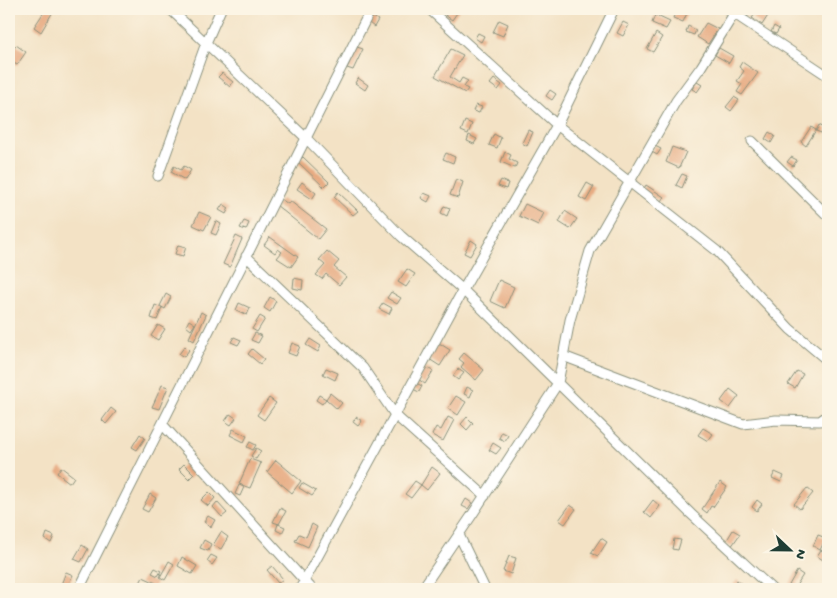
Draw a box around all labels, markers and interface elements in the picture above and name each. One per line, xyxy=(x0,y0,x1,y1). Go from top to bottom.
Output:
north arrow xyxy=(764,526,814,576)
text: N xyxy=(790,547,809,561)

